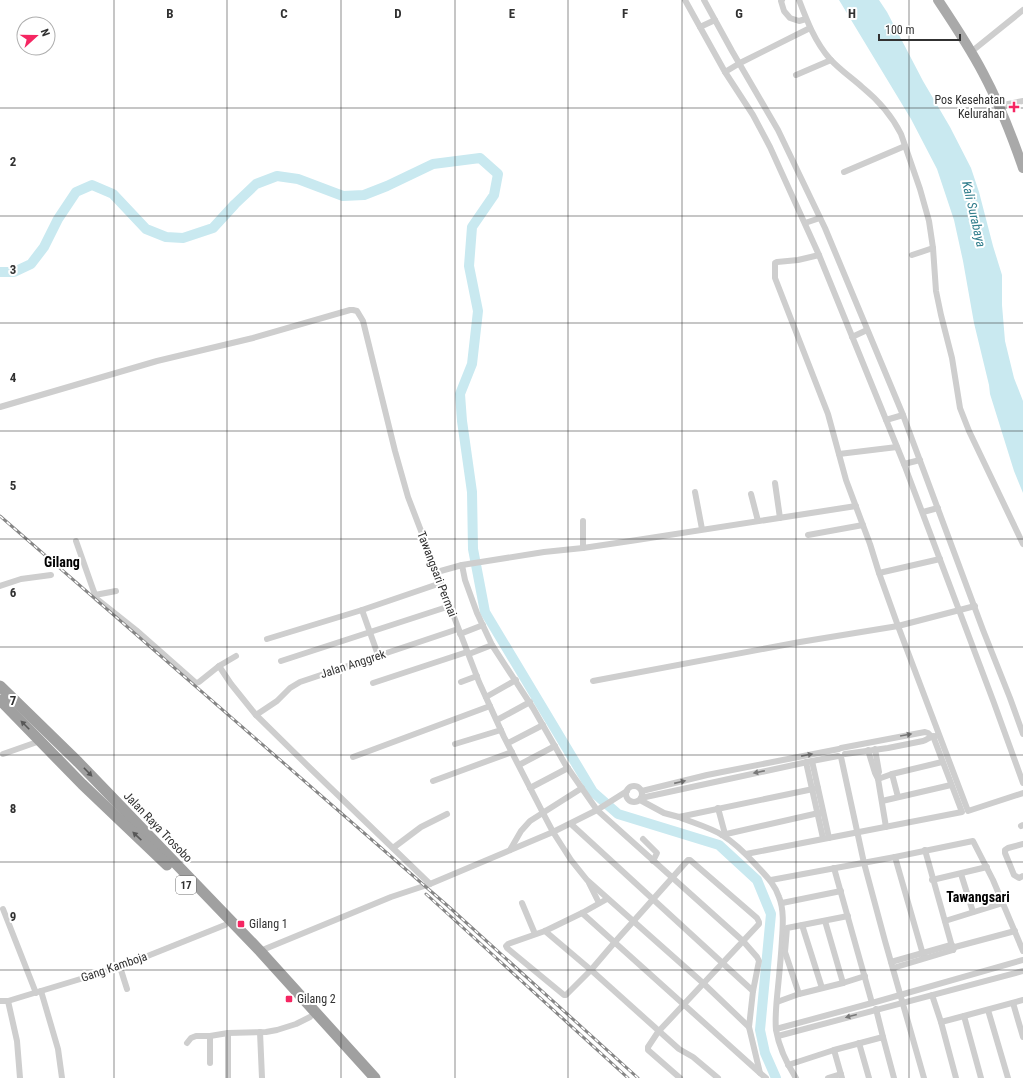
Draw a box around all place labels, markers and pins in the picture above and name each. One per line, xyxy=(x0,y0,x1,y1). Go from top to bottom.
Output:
place label: Pos Kesehatan Kelurahan xyxy=(934,93,1005,121)
marker: Pos Kesehatan Kelurahan xyxy=(1008,101,1020,113)
place label: Gilang 1 xyxy=(249,917,288,931)
marker: Gilang 1 xyxy=(236,919,246,929)
place label: Gilang 2 xyxy=(297,992,336,1006)
marker: Gilang 2 xyxy=(284,994,294,1004)

